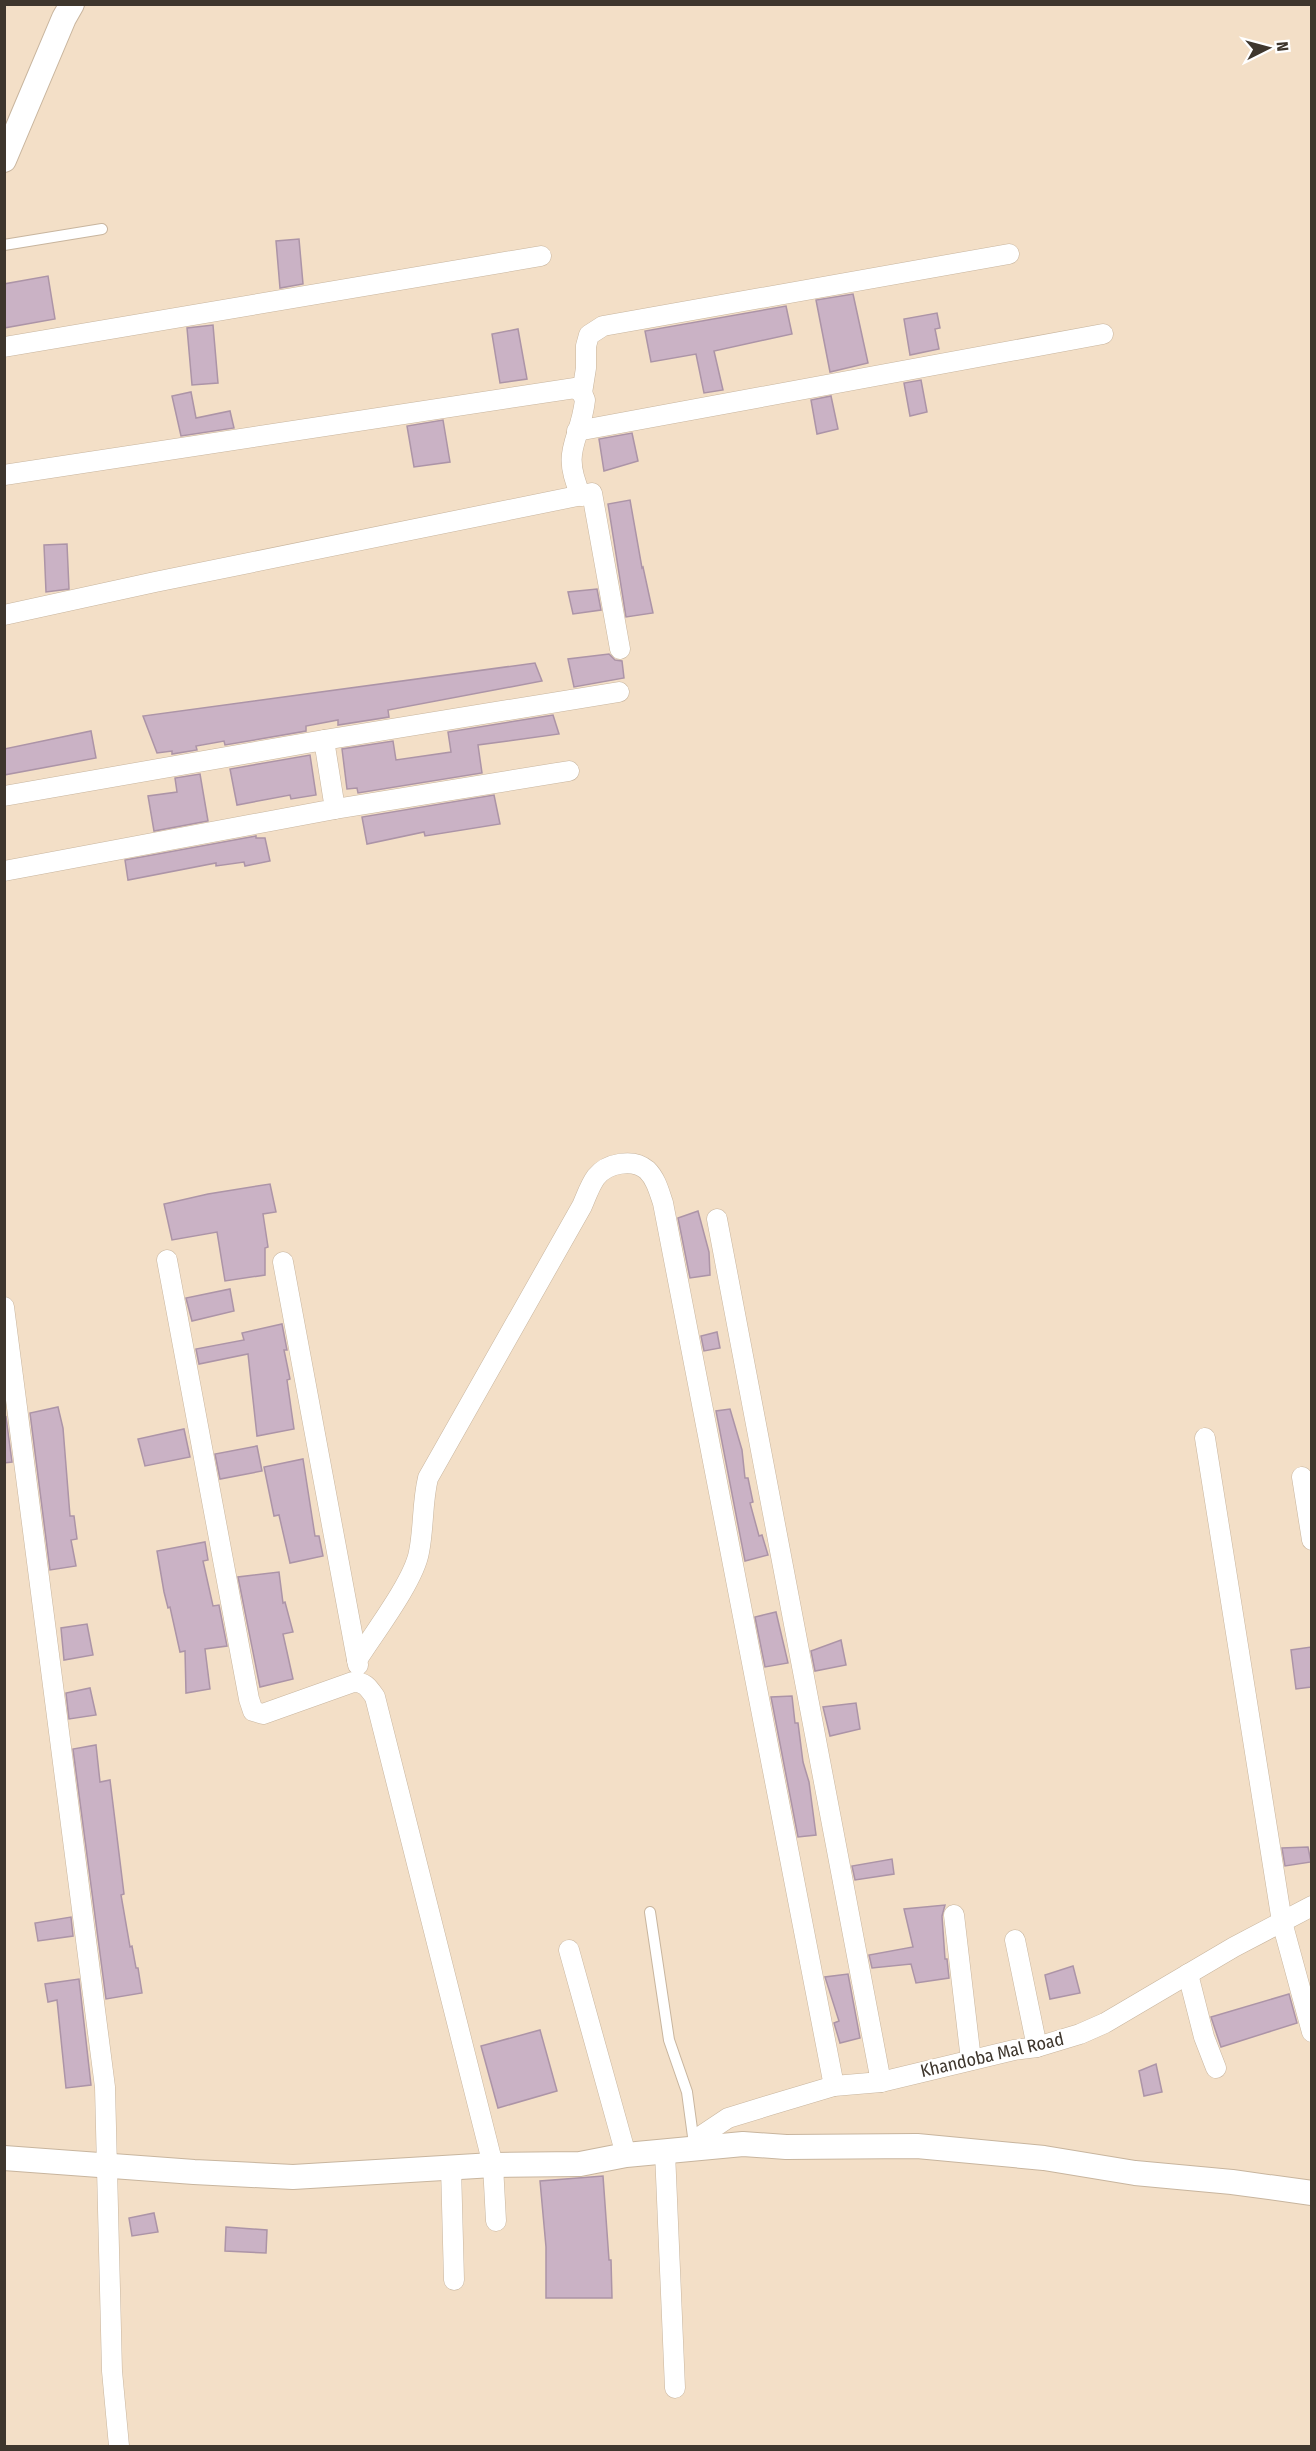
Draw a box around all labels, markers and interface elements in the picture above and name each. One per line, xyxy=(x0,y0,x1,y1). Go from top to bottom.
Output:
north arrow xyxy=(1238,18,1298,78)
text: N xyxy=(1272,41,1292,52)
street label: Khandoba Mal Road xyxy=(918,2028,1066,2082)

